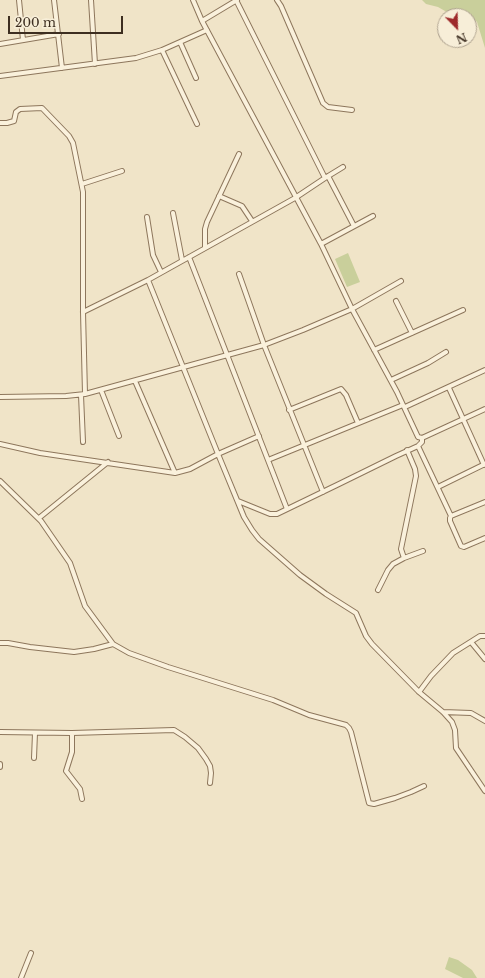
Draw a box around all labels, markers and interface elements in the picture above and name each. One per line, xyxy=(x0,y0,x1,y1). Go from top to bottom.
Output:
scale bar xyxy=(10,8,125,34)
north arrow xyxy=(437,8,477,48)
text: 200 m xyxy=(15,15,56,30)
text: N xyxy=(454,30,469,47)

